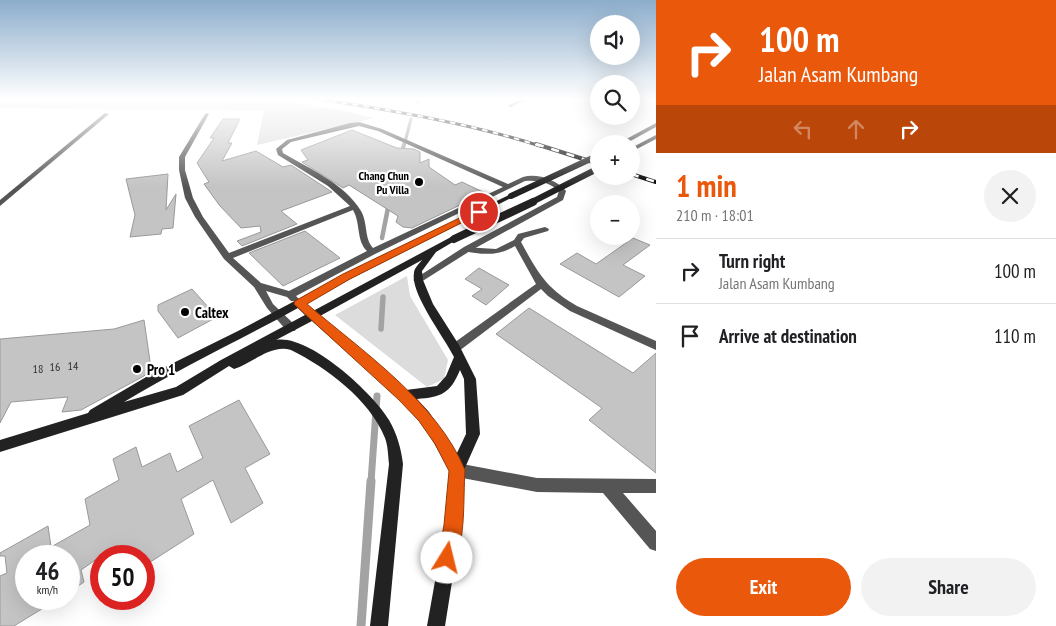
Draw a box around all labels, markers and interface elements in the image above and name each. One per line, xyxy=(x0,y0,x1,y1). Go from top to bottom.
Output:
map controls xyxy=(590,15,640,245)
button: sound xyxy=(590,15,640,65)
text: 100 m xyxy=(759,16,840,62)
icon: right xyxy=(676,20,741,85)
text: Jalan Asam Kumbang xyxy=(759,60,918,88)
button: search xyxy=(590,75,640,125)
icon: left xyxy=(789,115,817,143)
icon: ahead xyxy=(842,115,870,143)
icon: right xyxy=(895,115,923,143)
button: + xyxy=(590,135,640,185)
text: 1 min xyxy=(676,166,737,205)
place label: Chang Chun Pu Villa xyxy=(359,168,409,197)
button: close xyxy=(984,170,1036,222)
marker: Chang Chun Pu Villa xyxy=(413,176,425,188)
pin xyxy=(458,191,500,233)
button: − xyxy=(590,195,640,245)
icon: arrive xyxy=(465,198,493,226)
text: 210 m · 18:01 xyxy=(676,205,754,225)
text: Turn right xyxy=(719,249,785,273)
icon: right xyxy=(676,257,704,285)
text: 100 m xyxy=(994,259,1036,283)
text: Jalan Asam Kumbang xyxy=(719,273,835,293)
place label: Caltex xyxy=(195,303,229,322)
marker: Caltex xyxy=(179,306,191,318)
icon: arrive xyxy=(676,322,704,350)
text: Arrive at destination xyxy=(719,324,857,348)
text: 110 m xyxy=(994,324,1036,348)
house number: 14 xyxy=(68,358,79,373)
house number: 16 xyxy=(50,359,60,374)
place label: Pro 1 xyxy=(147,360,175,379)
house number: 18 xyxy=(33,361,43,376)
marker: Pro 1 xyxy=(131,363,143,375)
position arrow xyxy=(420,531,472,583)
speed limit sign: 50 xyxy=(90,545,155,610)
text: 46 xyxy=(36,555,59,587)
button: Exit xyxy=(676,558,851,616)
button: Share xyxy=(861,558,1036,616)
text: km/h xyxy=(37,582,58,597)

